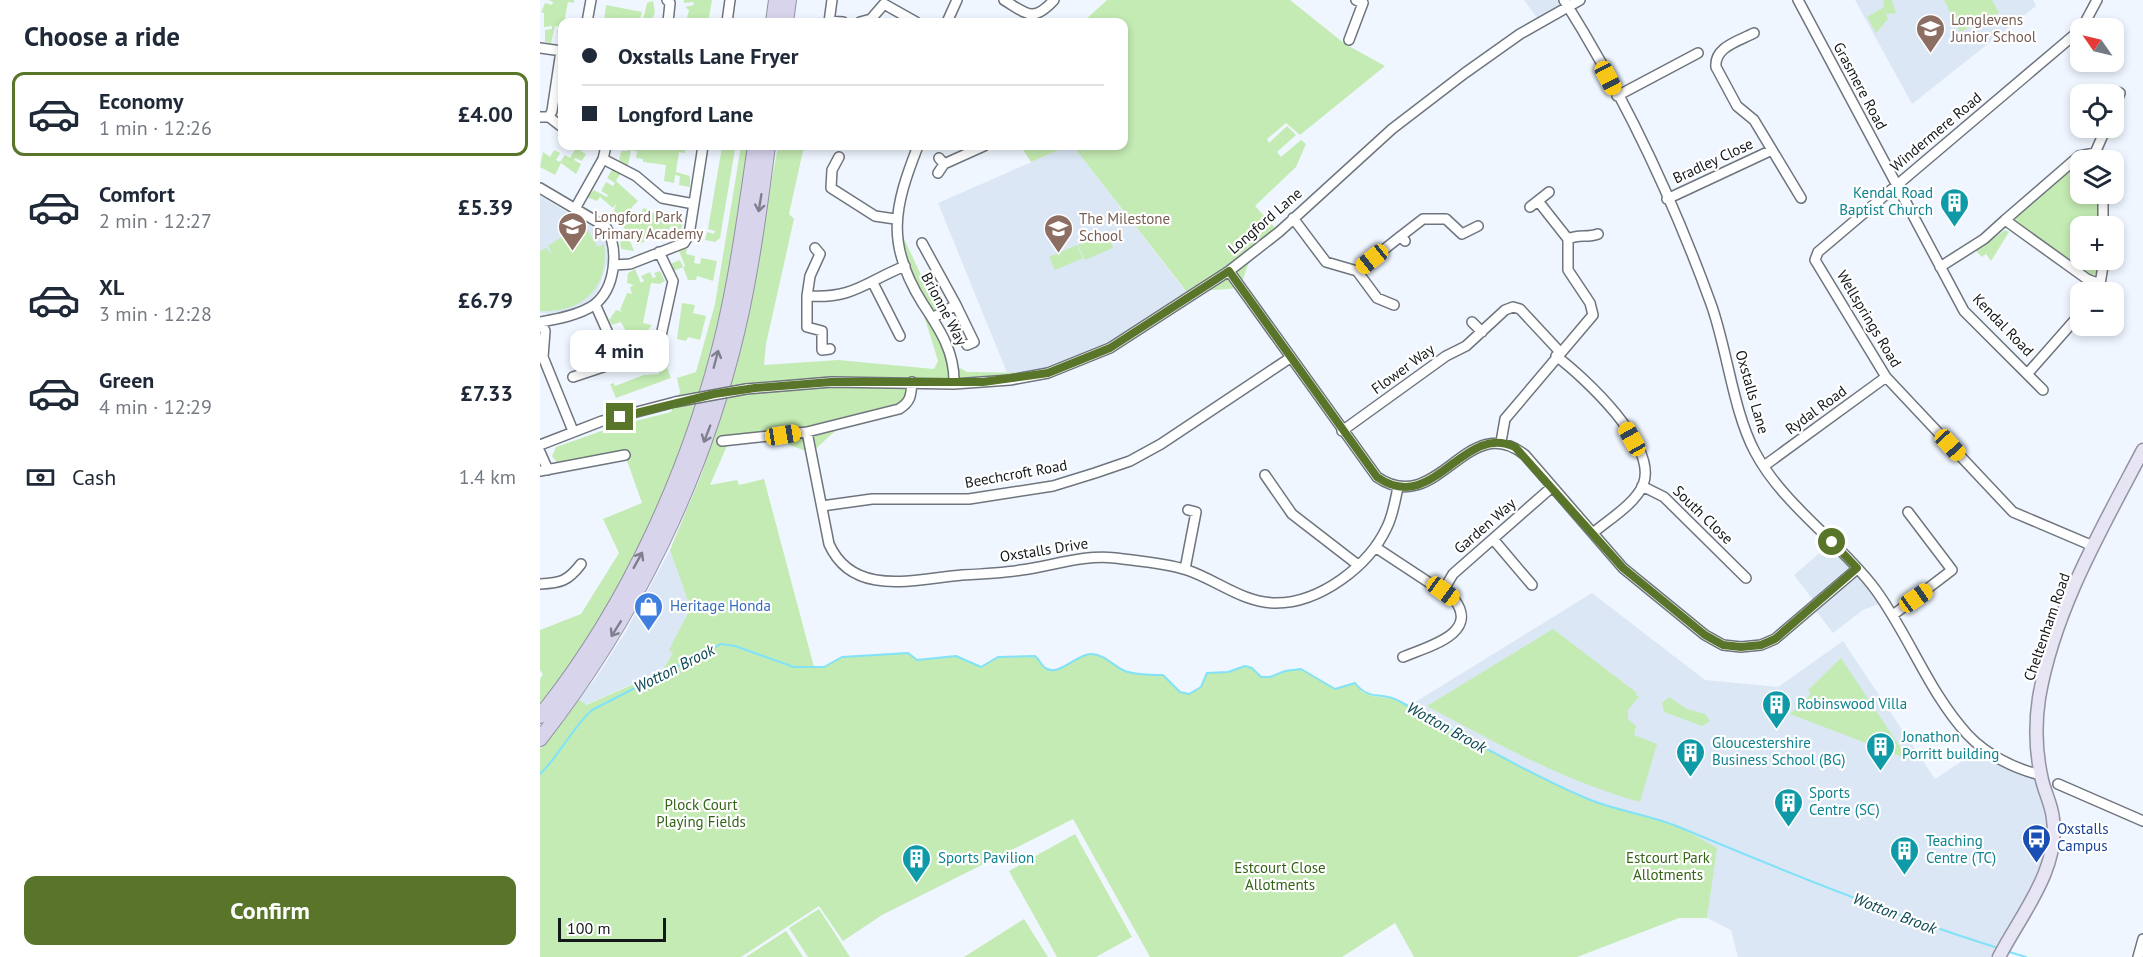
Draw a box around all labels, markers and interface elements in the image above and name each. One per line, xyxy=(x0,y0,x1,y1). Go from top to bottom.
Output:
place label: Longlevens Junior School xyxy=(1950,10,2037,46)
school or university icon: Longlevens Junior School xyxy=(1914,13,1946,55)
north arrow xyxy=(2070,18,2124,72)
map controls xyxy=(2070,18,2124,336)
text: Choose a ride xyxy=(24,19,180,53)
street label: Grasmere Road xyxy=(1829,39,1891,133)
text: Oxstalls Lane Fryer xyxy=(618,42,798,70)
car xyxy=(1592,58,1624,98)
button: locate xyxy=(2070,84,2124,138)
icon: car xyxy=(27,87,81,141)
text: Economy xyxy=(99,87,183,115)
street label: Windermere Road xyxy=(1886,88,1985,175)
text: £4.00 xyxy=(458,100,513,128)
text: Longford Lane xyxy=(618,100,753,128)
text: 1 min · 12:26 xyxy=(99,115,212,141)
street label: Bradley Close xyxy=(1670,134,1756,187)
button: layers xyxy=(2070,150,2124,204)
icon: car xyxy=(27,180,81,234)
text: Comfort xyxy=(99,180,175,208)
street label: Longford Lane xyxy=(1224,183,1306,258)
place label: Kendal Road Baptist Church xyxy=(1839,183,1933,219)
building icon: Kendal Road Baptist Church xyxy=(1938,186,1970,228)
text: £5.39 xyxy=(458,193,513,221)
one-way arrow xyxy=(754,193,765,213)
place label: Longford Park Primary Academy xyxy=(594,207,703,243)
text: 2 min · 12:27 xyxy=(99,208,212,234)
place label: The Milestone School xyxy=(1079,209,1170,245)
school or university icon: Longford Park Primary Academy xyxy=(557,210,589,252)
school or university icon: The Milestone School xyxy=(1042,212,1074,254)
button: + xyxy=(2070,216,2124,270)
car xyxy=(1352,241,1392,277)
street label: Wellsprings Road xyxy=(1833,267,1906,371)
street label: Brionne Way xyxy=(917,269,972,349)
icon: car xyxy=(27,273,81,327)
text: XL xyxy=(99,273,124,301)
button: − xyxy=(2070,282,2124,336)
text: £6.79 xyxy=(458,286,513,314)
street label: Kendal Road xyxy=(1969,289,2038,360)
text: 3 min · 12:28 xyxy=(99,301,212,327)
callout: 4 min xyxy=(571,330,670,372)
text: 4 min xyxy=(595,338,644,364)
street label: Flower Way xyxy=(1367,339,1438,398)
street label: Oxstalls Lane xyxy=(1731,348,1773,436)
one-way arrow xyxy=(711,350,723,369)
icon: car xyxy=(27,366,81,420)
text: Green xyxy=(99,366,154,394)
text: £7.33 xyxy=(460,379,513,407)
street label: Rydal Road xyxy=(1781,381,1850,438)
text: 4 min · 12:29 xyxy=(99,394,212,420)
route end xyxy=(606,403,633,430)
car xyxy=(1615,419,1649,459)
car xyxy=(764,423,802,447)
one-way arrow xyxy=(701,424,712,443)
car xyxy=(1931,426,1969,464)
street label: Beechcroft Road xyxy=(963,455,1069,492)
icon: cash xyxy=(24,461,57,494)
text: Cash xyxy=(72,463,116,491)
text: 1.4 km xyxy=(459,464,516,490)
street label: South Close xyxy=(1669,481,1737,548)
street label: Garden Way xyxy=(1450,494,1519,558)
route start xyxy=(1818,528,1845,555)
street label: Oxstalls Drive xyxy=(998,533,1089,566)
one-way arrow xyxy=(633,552,645,569)
street label: Cheltenham Road xyxy=(2019,570,2074,683)
car xyxy=(1423,573,1463,609)
car xyxy=(1896,580,1936,616)
shop icon: Heritage Honda xyxy=(633,590,665,632)
place label: Heritage Honda xyxy=(670,596,771,615)
one-way arrow xyxy=(609,620,621,637)
water label: Wotton Brook xyxy=(630,639,718,697)
building icon: Robinswood Villa xyxy=(1760,688,1792,730)
place label: Robinswood Villa xyxy=(1797,694,1907,713)
water label: Wotton Brook xyxy=(1404,697,1491,757)
place label: Jonathon Porritt building xyxy=(1901,727,1999,763)
building icon: Jonathon Porritt building xyxy=(1865,730,1897,772)
place label: Gloucestershire Business School (BG) xyxy=(1712,733,1845,769)
building icon: Gloucestershire Business School (BG) xyxy=(1675,736,1707,778)
place label: Sports Centre (SC) xyxy=(1809,783,1880,819)
building icon: Sports Centre (SC) xyxy=(1772,786,1804,828)
park label: Plock Court Playing Fields xyxy=(656,795,746,831)
place label: Oxstalls Campus xyxy=(2057,819,2108,855)
bus stop icon: Oxstalls Campus xyxy=(2020,822,2052,864)
place label: Teaching Centre (TC) xyxy=(1926,831,1996,867)
building icon: Teaching Centre (TC) xyxy=(1889,834,1921,876)
building icon: Sports Pavilion xyxy=(901,842,933,884)
place label: Sports Pavilion xyxy=(938,848,1034,867)
park label: Estcourt Park Allotments xyxy=(1626,848,1711,884)
park label: Estcourt Close Allotments xyxy=(1234,858,1326,894)
button: Confirm xyxy=(24,876,516,945)
water label: Wotton Brook xyxy=(1850,888,1940,938)
scale bar xyxy=(558,915,666,942)
text: 100 m xyxy=(567,918,610,938)

